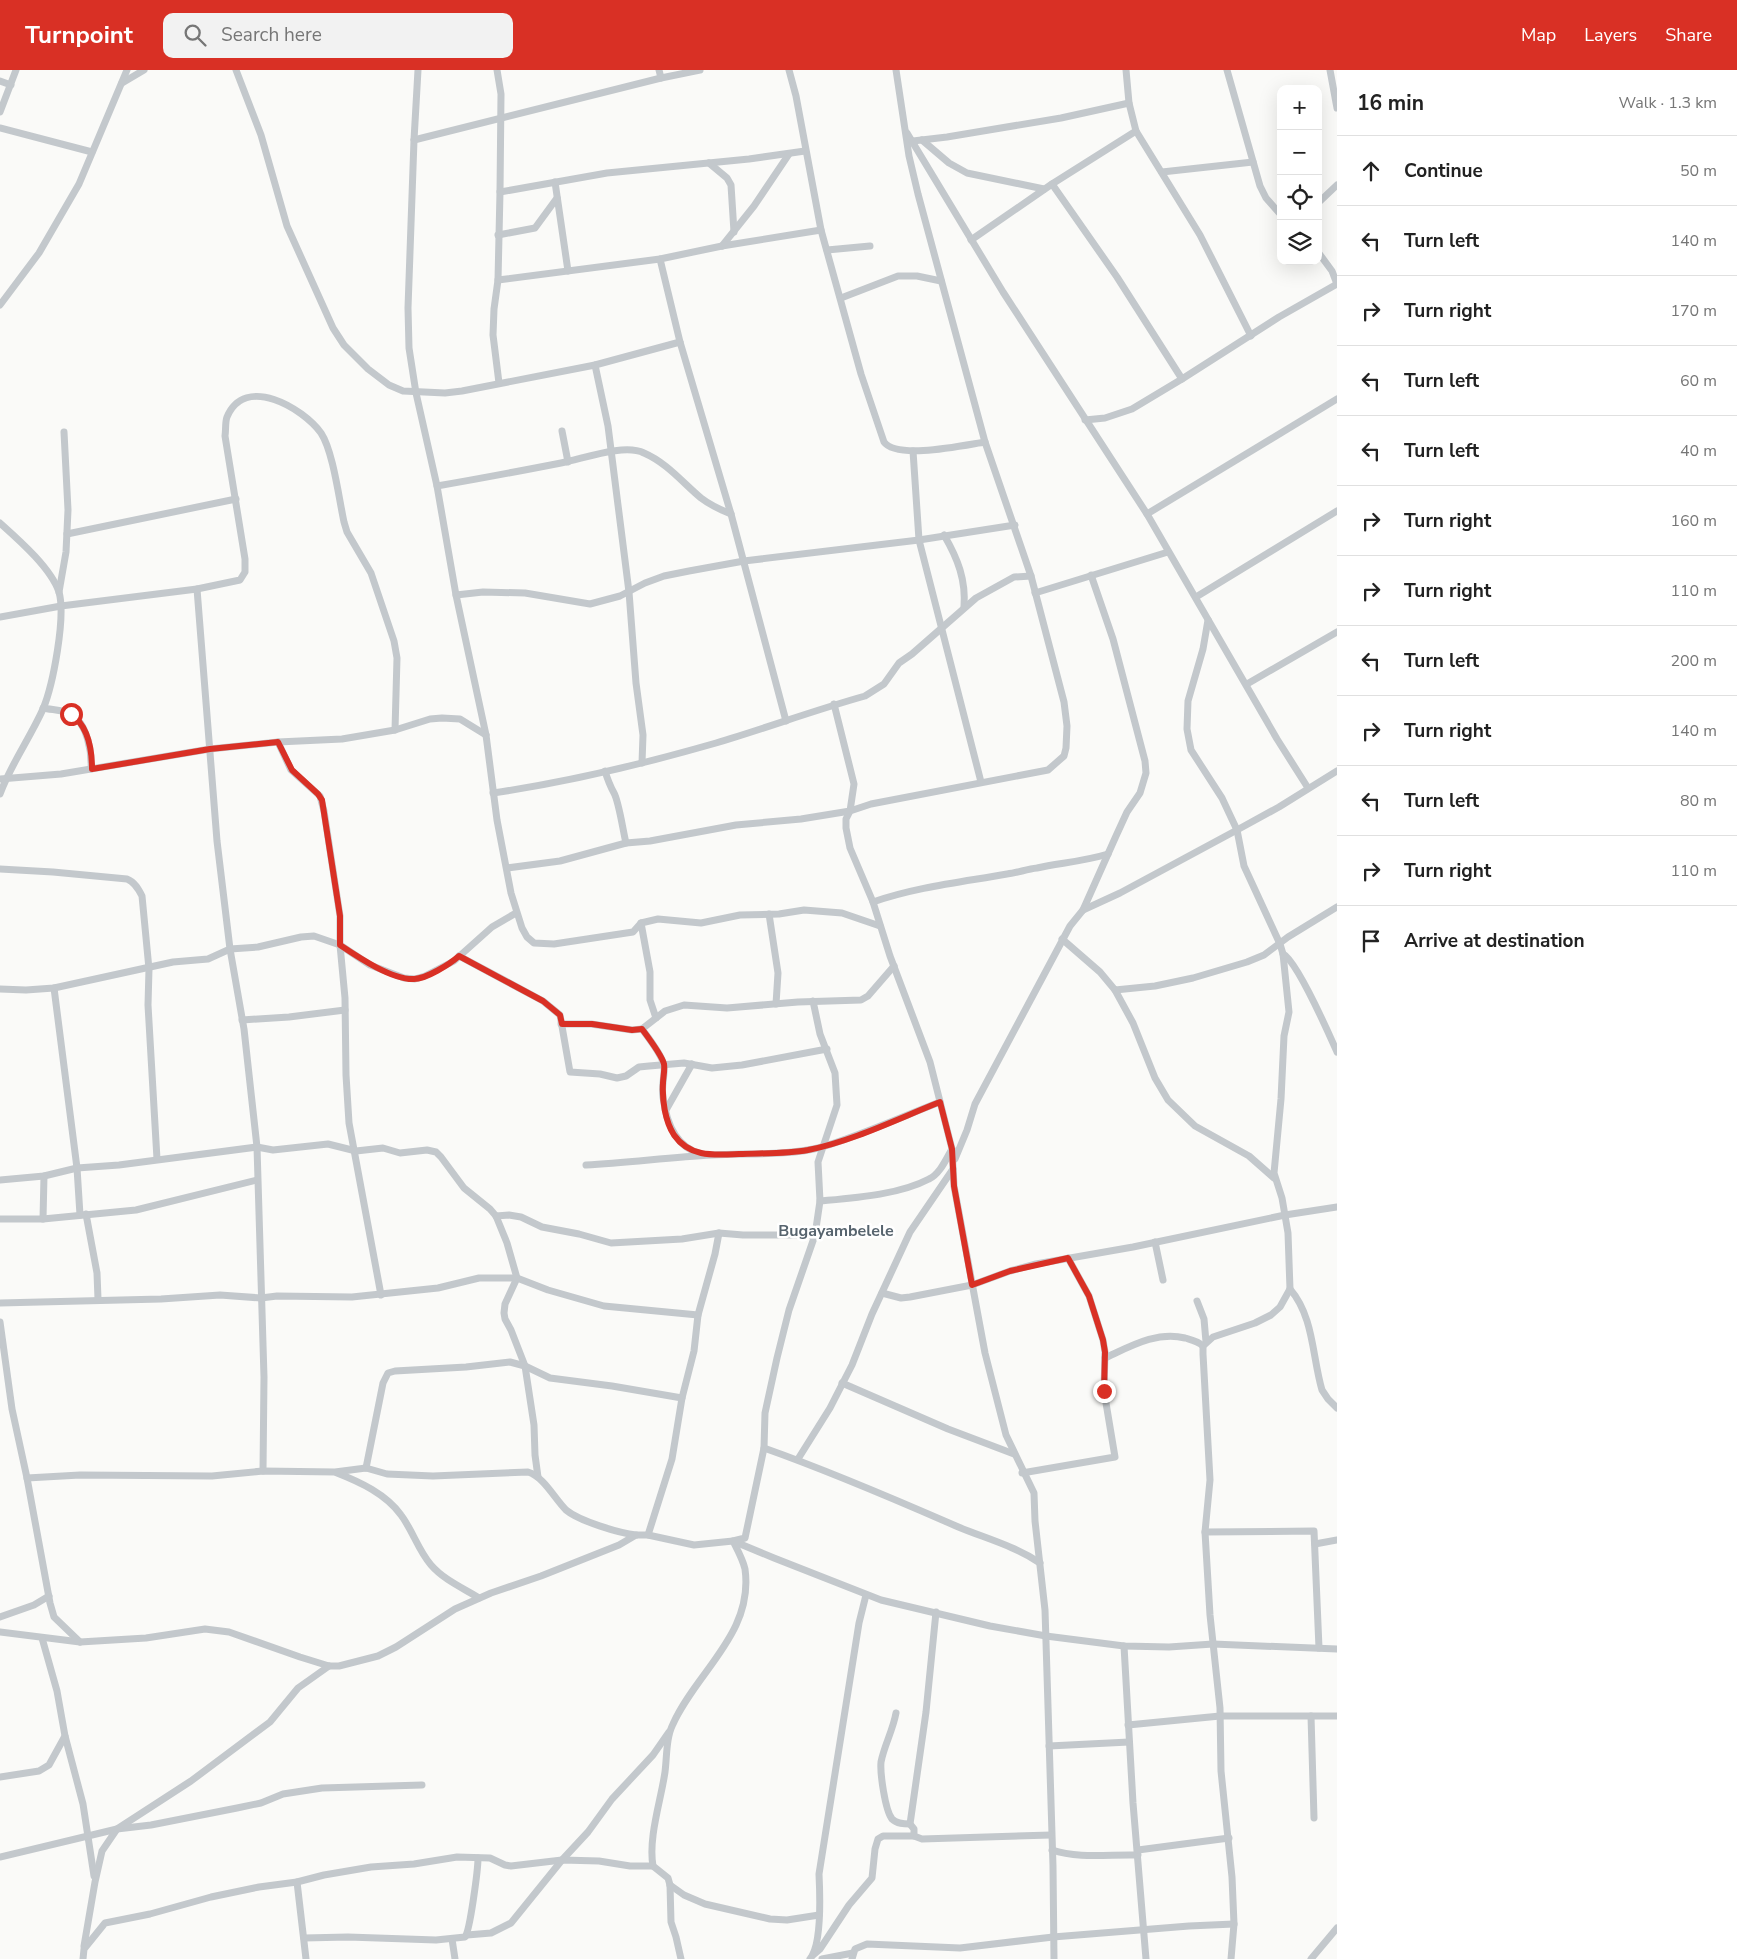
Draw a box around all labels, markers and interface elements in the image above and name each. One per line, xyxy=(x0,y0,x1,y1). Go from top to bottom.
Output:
search box xyxy=(163,13,513,58)
text: Turnpoint xyxy=(25,19,133,51)
icon: search xyxy=(181,21,209,49)
text: Search here xyxy=(221,22,322,48)
text: Map xyxy=(1521,23,1556,47)
text: Layers xyxy=(1584,23,1637,47)
text: Share xyxy=(1665,23,1712,47)
map controls xyxy=(1277,85,1322,265)
button: + xyxy=(1277,85,1322,130)
text: 16 min xyxy=(1357,89,1424,117)
text: Walk · 1.3 km xyxy=(1619,92,1717,114)
button: − xyxy=(1277,130,1322,175)
icon: ahead xyxy=(1357,157,1385,185)
text: Continue xyxy=(1404,158,1483,184)
text: 50 m xyxy=(1680,160,1717,182)
button: locate xyxy=(1277,175,1322,220)
button: layers xyxy=(1277,220,1322,265)
icon: left xyxy=(1357,227,1385,255)
text: Turn left xyxy=(1404,228,1479,254)
text: 140 m xyxy=(1670,230,1717,252)
icon: right xyxy=(1357,297,1385,325)
text: Turn right xyxy=(1404,298,1491,324)
text: 170 m xyxy=(1670,300,1717,322)
icon: left xyxy=(1357,367,1385,395)
text: Turn left xyxy=(1404,368,1479,394)
text: 60 m xyxy=(1680,370,1717,392)
icon: left xyxy=(1357,437,1385,465)
text: Turn left xyxy=(1404,438,1479,464)
text: 40 m xyxy=(1680,440,1717,462)
icon: right xyxy=(1357,507,1385,535)
text: Turn right xyxy=(1404,508,1491,534)
text: 160 m xyxy=(1670,510,1717,532)
icon: right xyxy=(1357,577,1385,605)
text: Turn right xyxy=(1404,578,1491,604)
text: 110 m xyxy=(1670,580,1717,602)
icon: left xyxy=(1357,647,1385,675)
text: Turn left xyxy=(1404,648,1479,674)
text: 200 m xyxy=(1670,650,1717,672)
route start xyxy=(60,703,83,726)
icon: right xyxy=(1357,717,1385,745)
text: Turn right xyxy=(1404,718,1491,744)
text: 140 m xyxy=(1670,720,1717,742)
icon: left xyxy=(1357,787,1385,815)
text: Turn left xyxy=(1404,788,1479,814)
text: 80 m xyxy=(1680,790,1717,812)
icon: right xyxy=(1357,857,1385,885)
text: Turn right xyxy=(1404,858,1491,884)
text: 110 m xyxy=(1670,860,1717,882)
icon: arrive xyxy=(1357,927,1385,955)
text: Arrive at destination xyxy=(1404,928,1585,954)
district label: Bugayambelele xyxy=(778,1220,894,1242)
route end xyxy=(1093,1380,1116,1403)

